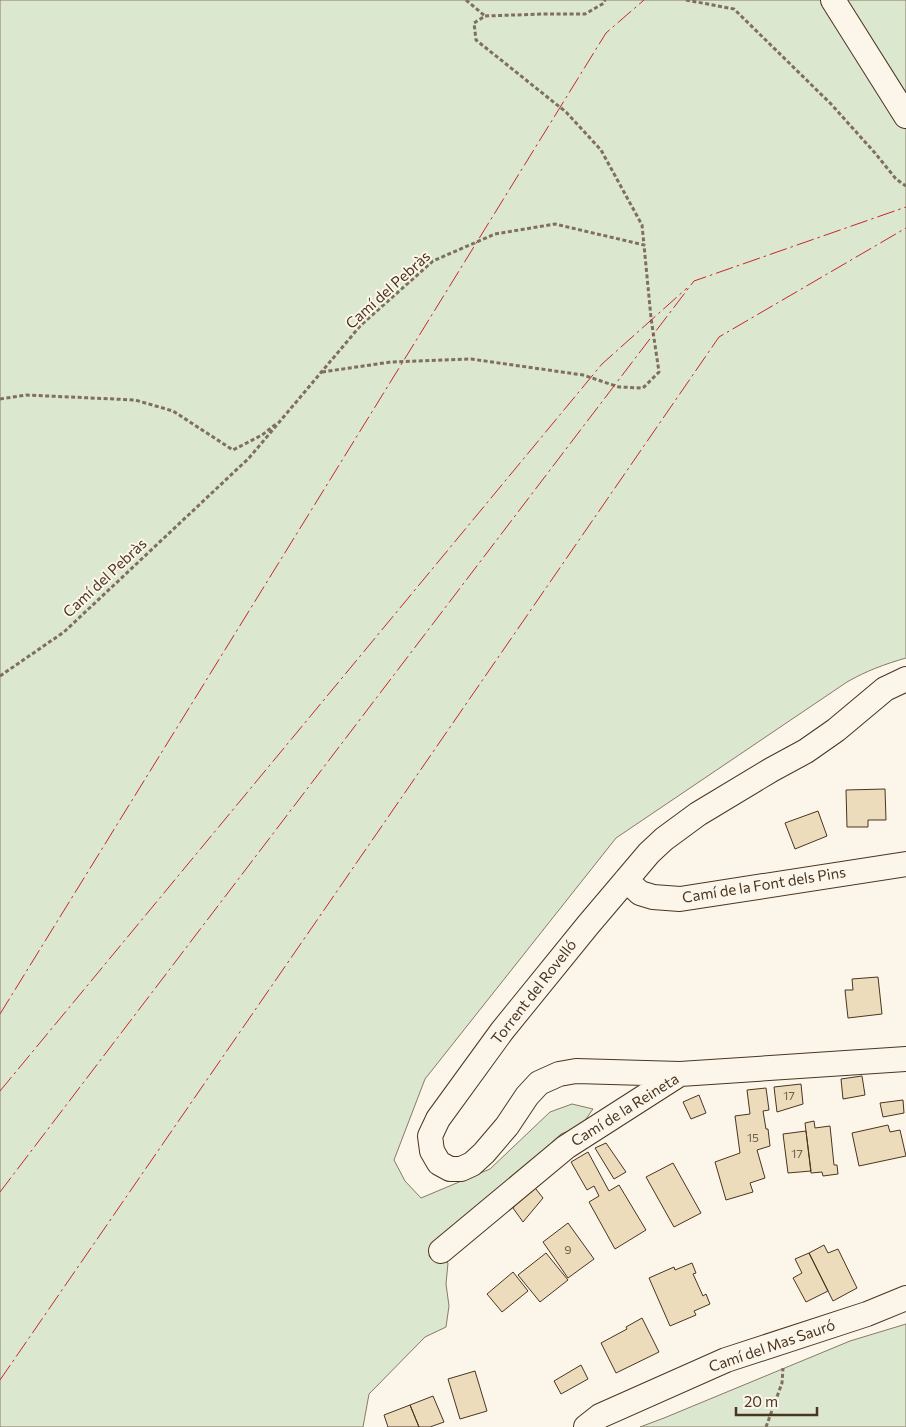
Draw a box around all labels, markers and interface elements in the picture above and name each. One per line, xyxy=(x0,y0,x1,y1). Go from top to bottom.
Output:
street label: Camí del Pebràs xyxy=(341,246,433,332)
street label: Camí del Pebràs xyxy=(59,534,150,621)
street label: Camí de la Font dels Pins xyxy=(681,862,847,906)
street label: Torrent del Rovelló xyxy=(487,935,580,1047)
street label: Camí de la Reineta xyxy=(567,1069,682,1150)
house number: 17 xyxy=(783,1088,795,1102)
house number: 15 xyxy=(747,1130,759,1144)
house number: 17 xyxy=(791,1146,803,1160)
house number: 9 xyxy=(564,1242,572,1256)
street label: Camí del Mas Sauró xyxy=(706,1315,837,1375)
scale bar xyxy=(736,1384,817,1416)
text: 20 m xyxy=(744,1392,778,1410)

